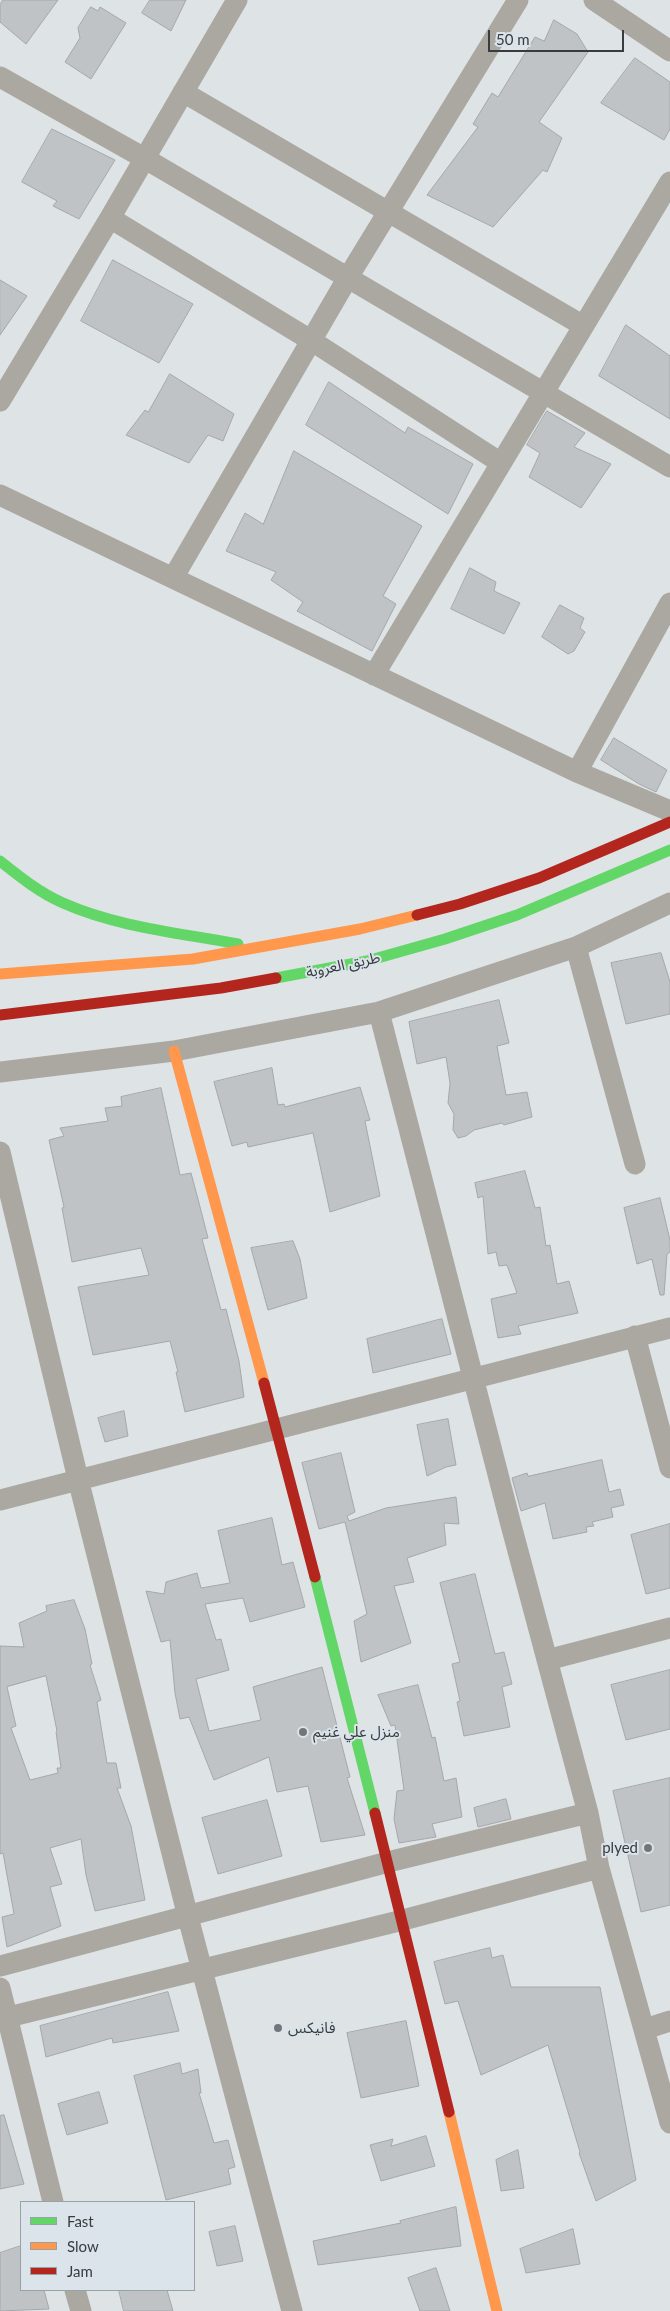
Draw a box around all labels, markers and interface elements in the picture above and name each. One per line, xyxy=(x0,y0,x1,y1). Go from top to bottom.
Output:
scale bar xyxy=(490,20,626,52)
text: 50 m xyxy=(496,30,530,48)
street label: طريق العروبة xyxy=(304,948,382,982)
place label: منزل علي غنيم xyxy=(313,1723,400,1741)
marker: منزل علي غنيم xyxy=(297,1726,309,1738)
place label: plyed xyxy=(602,1839,638,1857)
marker: plyed xyxy=(642,1842,654,1854)
place label: فانيكس xyxy=(288,2019,335,2037)
marker: فانيكس xyxy=(272,2022,284,2034)
legend xyxy=(20,2201,195,2291)
text: Fast xyxy=(67,2212,94,2230)
text: Slow xyxy=(67,2237,99,2255)
text: Jam xyxy=(67,2262,93,2280)

